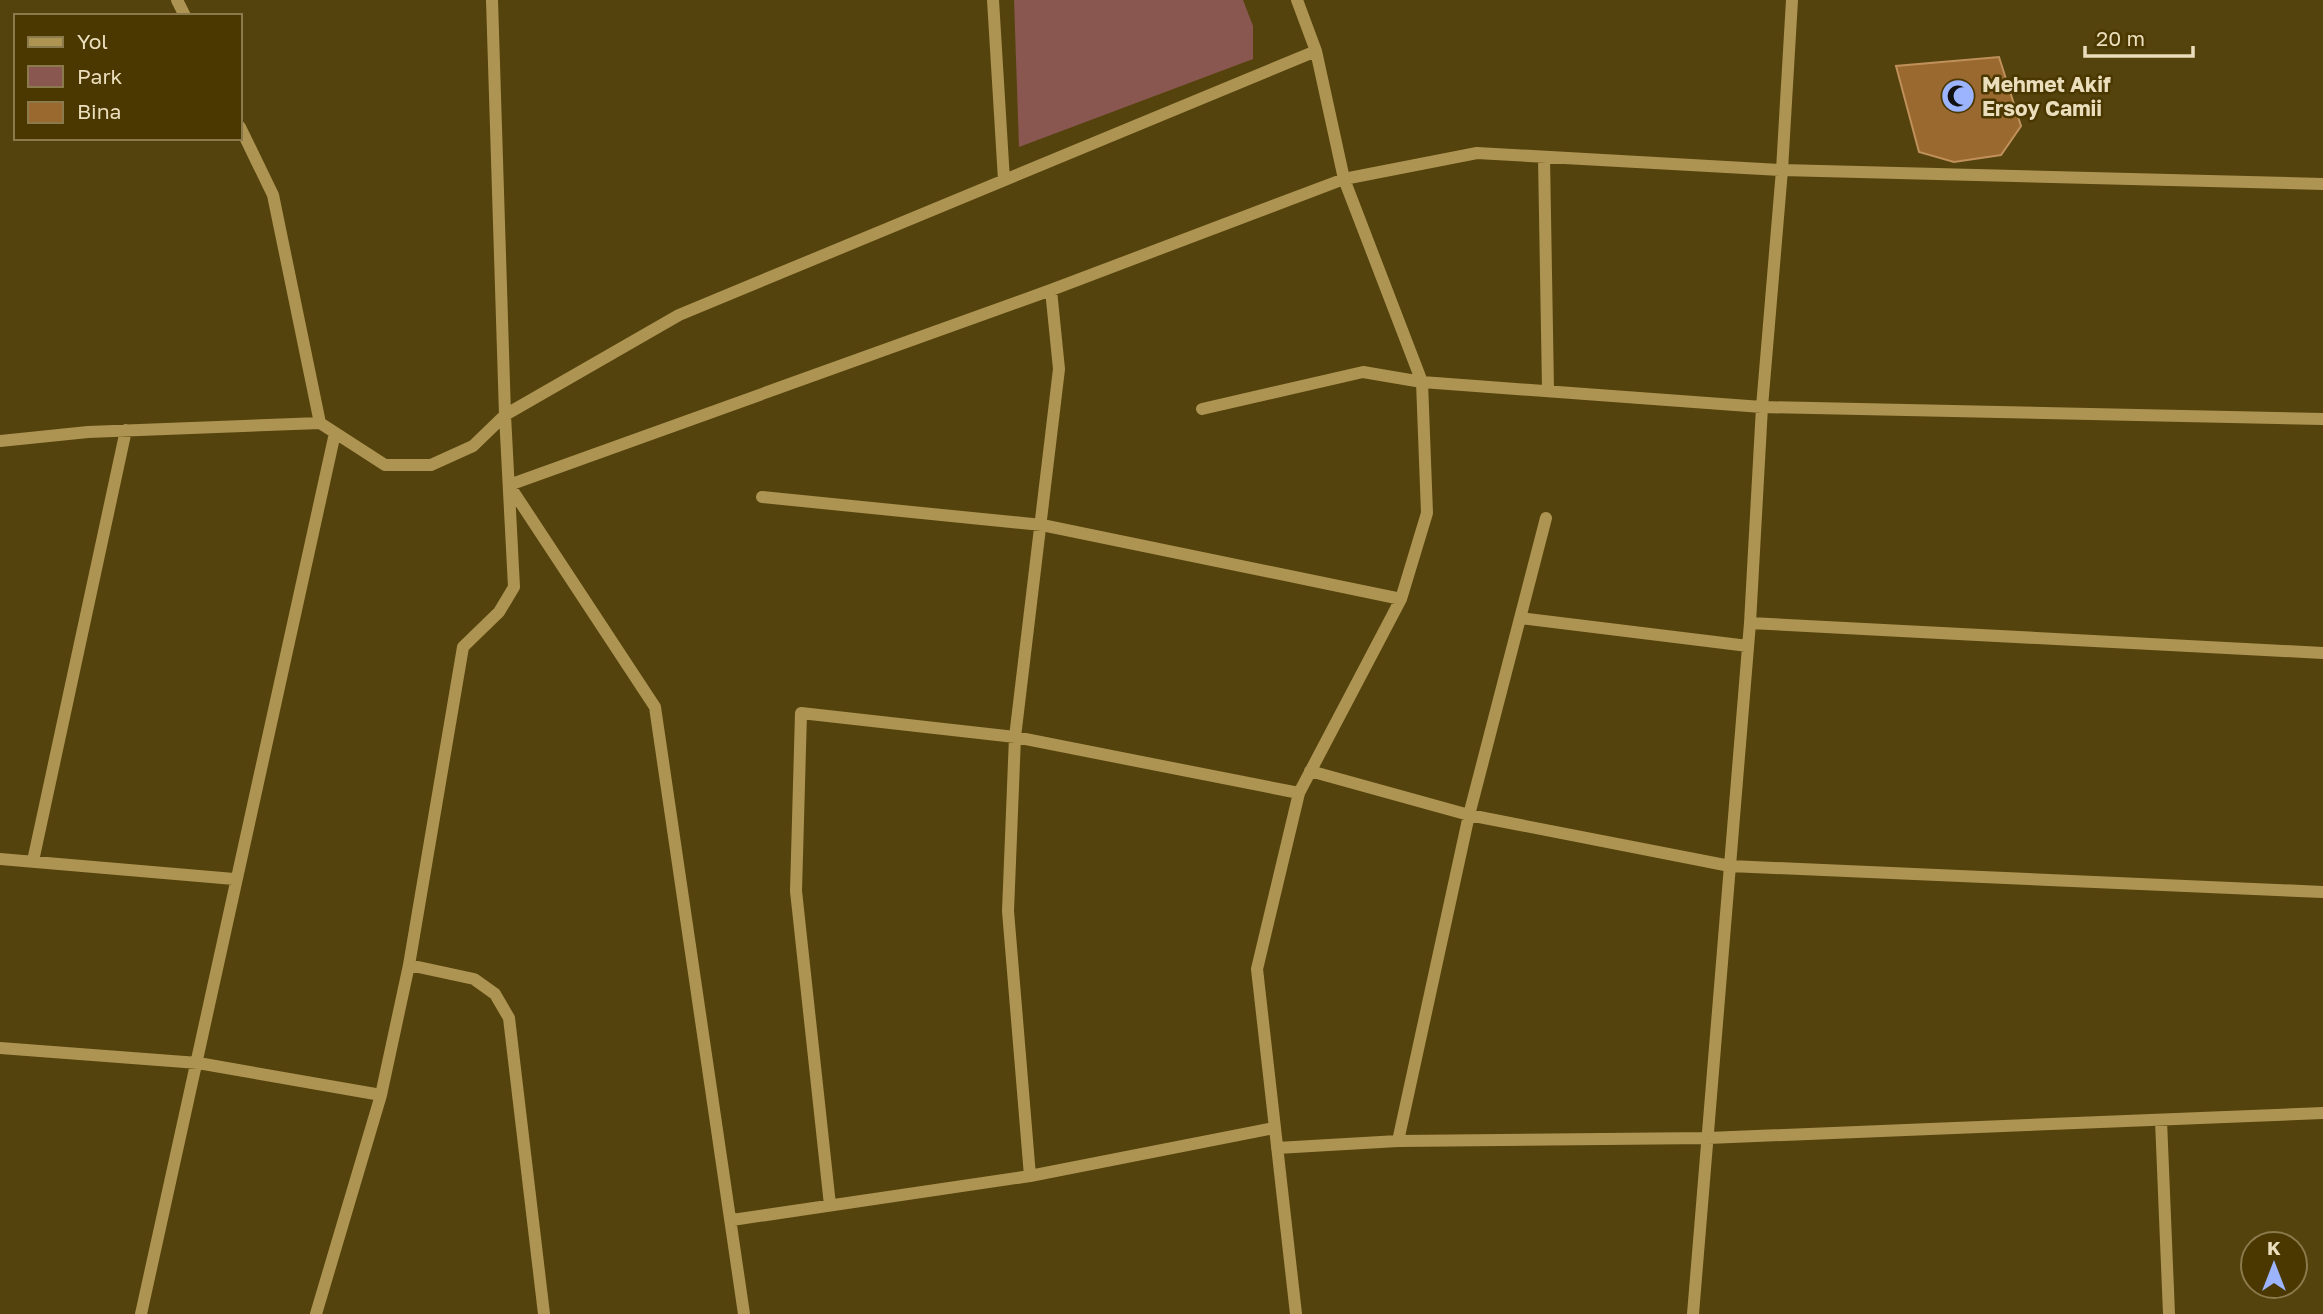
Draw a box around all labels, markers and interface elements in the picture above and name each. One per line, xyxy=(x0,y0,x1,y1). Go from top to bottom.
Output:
legend xyxy=(14,14,242,140)
scale bar xyxy=(2085,14,2194,58)
text: 20 m xyxy=(2096,25,2145,51)
text: Yol xyxy=(77,28,108,54)
text: Park xyxy=(77,63,123,89)
place label: Mehmet Akif Ersoy Camii xyxy=(1982,71,2111,121)
mosque icon: Mehmet Akif Ersoy Camii xyxy=(1939,77,1977,115)
text: Bina xyxy=(77,98,121,124)
north arrow xyxy=(2239,1230,2309,1300)
text: K xyxy=(2267,1236,2281,1259)

